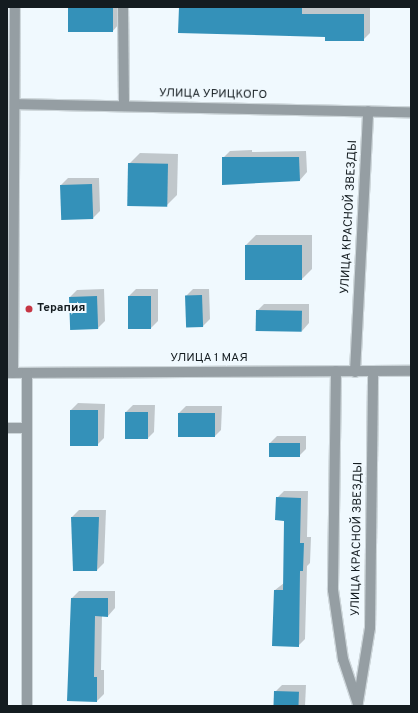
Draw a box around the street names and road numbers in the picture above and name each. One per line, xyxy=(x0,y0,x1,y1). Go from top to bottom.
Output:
street label: УЛИЦА УРИЦКОГО xyxy=(159,87,267,103)
street label: УЛИЦА КРАСНОЙ ЗВЕЗДЫ xyxy=(339,139,361,295)
street label: УЛИЦА 1 МАЯ xyxy=(170,352,248,366)
street label: УЛИЦА КРАСНОЙ ЗВЕЗДЫ xyxy=(349,462,367,616)

